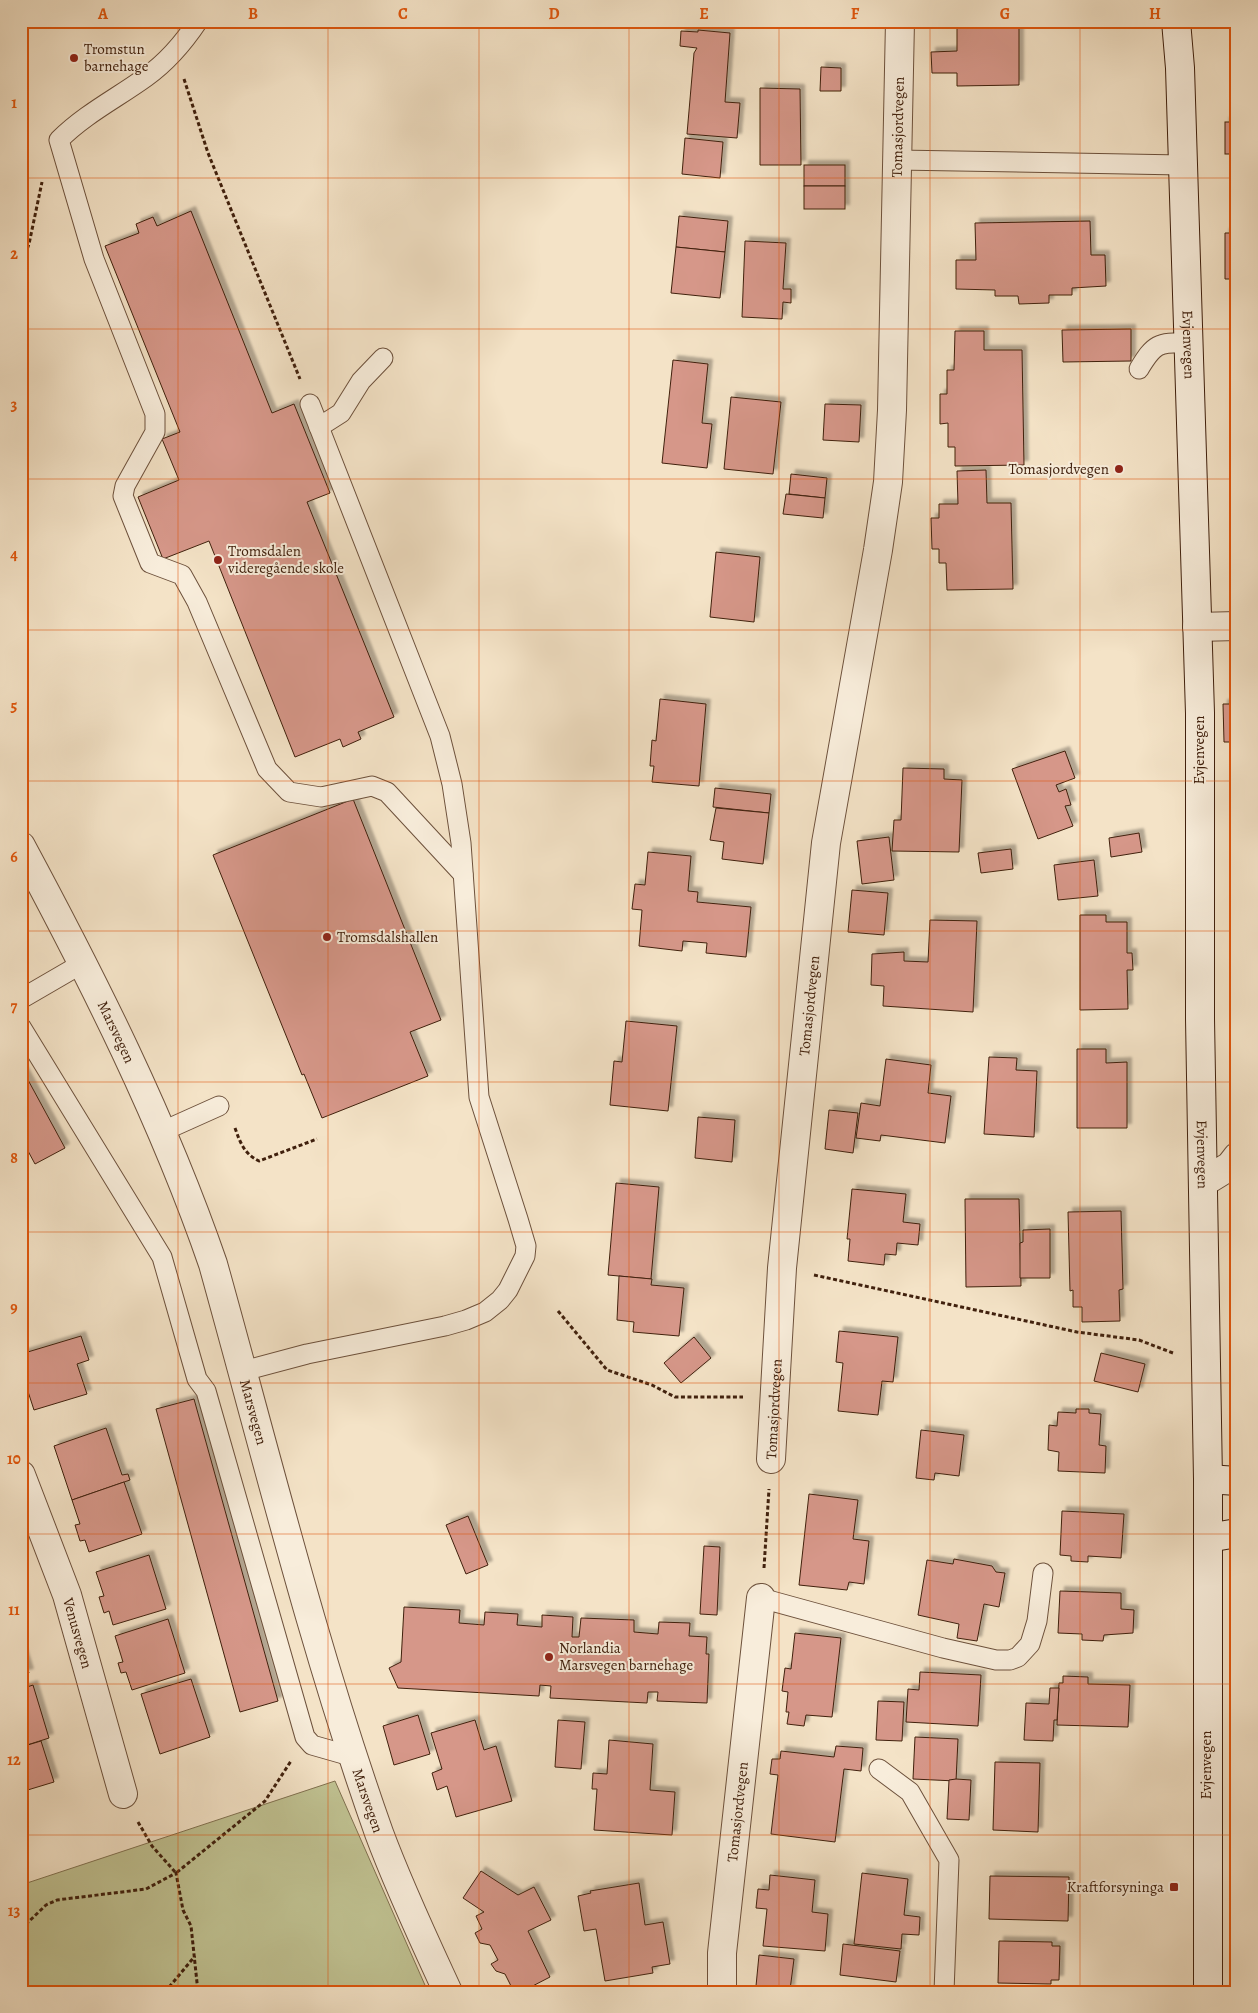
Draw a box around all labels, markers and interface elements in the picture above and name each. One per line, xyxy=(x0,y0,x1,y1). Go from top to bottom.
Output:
text: A xyxy=(97,3,109,25)
text: B xyxy=(248,3,258,25)
text: C xyxy=(398,3,408,25)
text: D xyxy=(548,3,560,25)
text: E xyxy=(699,3,709,25)
text: F xyxy=(851,3,860,25)
text: G xyxy=(1000,3,1010,25)
text: H xyxy=(1149,3,1161,25)
place label: Tromstun barnehage xyxy=(84,39,149,76)
marker: Tromstun barnehage xyxy=(68,52,80,64)
street label: Tomasjordvegen xyxy=(887,77,909,178)
text: 1 xyxy=(11,92,17,114)
text: 2 xyxy=(10,243,18,265)
street label: Evjenvegen xyxy=(1178,310,1200,380)
text: 3 xyxy=(11,394,18,416)
place label: Tomasjordvegen xyxy=(1008,459,1109,479)
marker: Tomasjordvegen xyxy=(1113,463,1125,475)
place label: Tromsdalen videregående skole xyxy=(227,541,344,578)
text: 4 xyxy=(10,544,18,566)
marker: Tromsdalen videregående skole xyxy=(212,554,224,566)
text: 5 xyxy=(11,695,18,717)
street label: Evjenvegen xyxy=(1189,716,1209,784)
text: 6 xyxy=(10,846,18,868)
place label: Tromsdalshallen xyxy=(337,927,438,947)
marker: Tromsdalshallen xyxy=(321,931,333,943)
street label: Tomasjordvegen xyxy=(794,955,824,1057)
text: 7 xyxy=(11,996,18,1018)
street label: Marsvegen xyxy=(93,998,140,1066)
street label: Evjenvegen xyxy=(1192,1120,1213,1189)
text: 8 xyxy=(10,1147,18,1169)
text: 9 xyxy=(10,1297,18,1319)
street label: Tomasjordvegen xyxy=(761,1358,787,1460)
street label: Marsvegen xyxy=(235,1377,272,1447)
text: 10 xyxy=(7,1448,21,1470)
street label: Venusvegen xyxy=(58,1594,97,1671)
text: 11 xyxy=(8,1599,20,1621)
place label: Norlandia Marsvegen barnehage xyxy=(559,1638,694,1675)
marker: Norlandia Marsvegen barnehage xyxy=(543,1651,555,1663)
street label: Evjenvegen xyxy=(1196,1731,1216,1799)
text: 12 xyxy=(7,1749,21,1771)
street label: Tomasjordvegen xyxy=(722,1761,753,1863)
street label: Marsvegen xyxy=(348,1766,388,1835)
place label: Kraftforsyninga xyxy=(1067,1877,1164,1897)
marker: Kraftforsyninga xyxy=(1168,1881,1180,1893)
text: 13 xyxy=(8,1900,20,1922)

